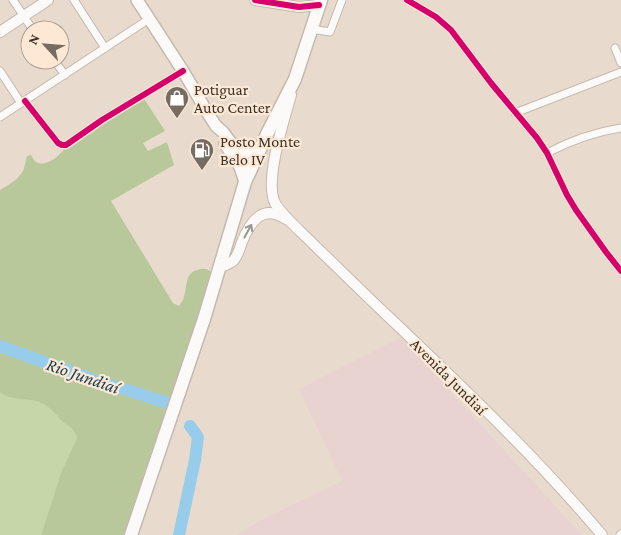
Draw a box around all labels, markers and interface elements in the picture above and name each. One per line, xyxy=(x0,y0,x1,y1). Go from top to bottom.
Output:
north arrow xyxy=(20,20,70,70)
text: N xyxy=(24,31,43,47)
place label: Potiguar Auto Center xyxy=(194,81,271,116)
shop icon: Potiguar Auto Center xyxy=(164,85,190,119)
place label: Posto Monte Belo IV xyxy=(220,133,300,168)
fuel station icon: Posto Monte Belo IV xyxy=(189,137,215,171)
one-way arrow xyxy=(243,223,253,238)
street label: Avenida Jundiaí xyxy=(406,335,491,419)
water label: Rio Jundiaí xyxy=(44,354,124,399)

